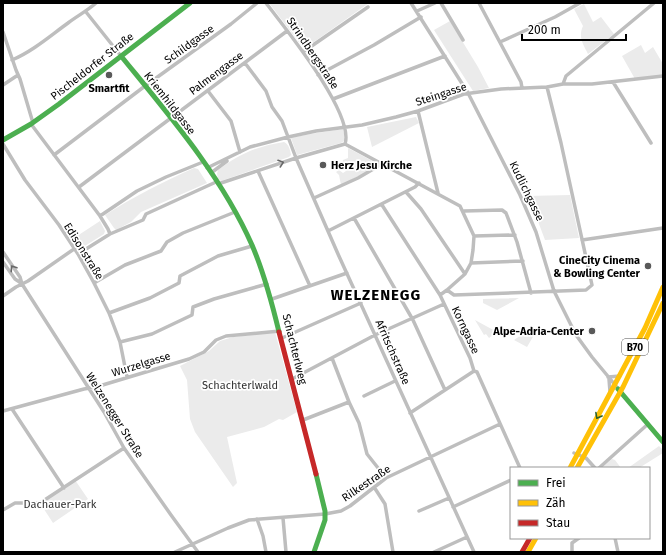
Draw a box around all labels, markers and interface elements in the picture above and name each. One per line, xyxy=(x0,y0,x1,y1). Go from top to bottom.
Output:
street label: Strindbergstraße xyxy=(284,15,341,92)
scale bar xyxy=(522,16,626,42)
street label: Schildgasse xyxy=(162,22,217,67)
text: 200 m xyxy=(528,23,561,37)
street label: Pischeldorfer Straße xyxy=(48,30,136,103)
street label: Palmengasse xyxy=(187,49,246,98)
street label: Kriemhildgasse xyxy=(141,69,198,137)
marker: Smartfit xyxy=(104,70,114,80)
street label: Steingasse xyxy=(414,80,468,109)
place label: Smartfit xyxy=(88,82,130,95)
one-way arrow xyxy=(278,159,285,167)
place label: Herz Jesu Kirche xyxy=(331,159,412,172)
street label: Kudlichgasse xyxy=(506,159,547,223)
marker: Herz Jesu Kirche xyxy=(318,160,328,170)
street label: Edisonstraße xyxy=(61,220,106,282)
place label: CineCity Cinema & Bowling Center xyxy=(553,254,641,280)
marker: CineCity Cinema & Bowling Center xyxy=(643,261,653,271)
one-way arrow xyxy=(11,265,18,272)
district label: WELZENEGG xyxy=(331,286,421,304)
street label: Korngasse xyxy=(449,304,482,356)
street label: Schachterlweg xyxy=(279,312,310,386)
street label: Afritschstraße xyxy=(372,318,413,387)
place label: Alpe-Adria-Center xyxy=(492,325,585,338)
marker: Alpe-Adria-Center xyxy=(587,326,597,336)
road number: B70 xyxy=(622,339,648,355)
street label: Wurzelgasse xyxy=(110,349,172,380)
street label: Welzenegger Straße xyxy=(83,370,146,460)
park label: Schachterlwald xyxy=(202,379,278,392)
one-way arrow xyxy=(596,411,603,419)
street label: Rilkestraße xyxy=(339,462,393,504)
legend xyxy=(510,467,650,539)
text: Frei xyxy=(546,476,566,490)
text: Zäh xyxy=(546,496,566,510)
park label: Dachauer-Park xyxy=(23,498,97,511)
text: Stau xyxy=(546,516,570,530)

